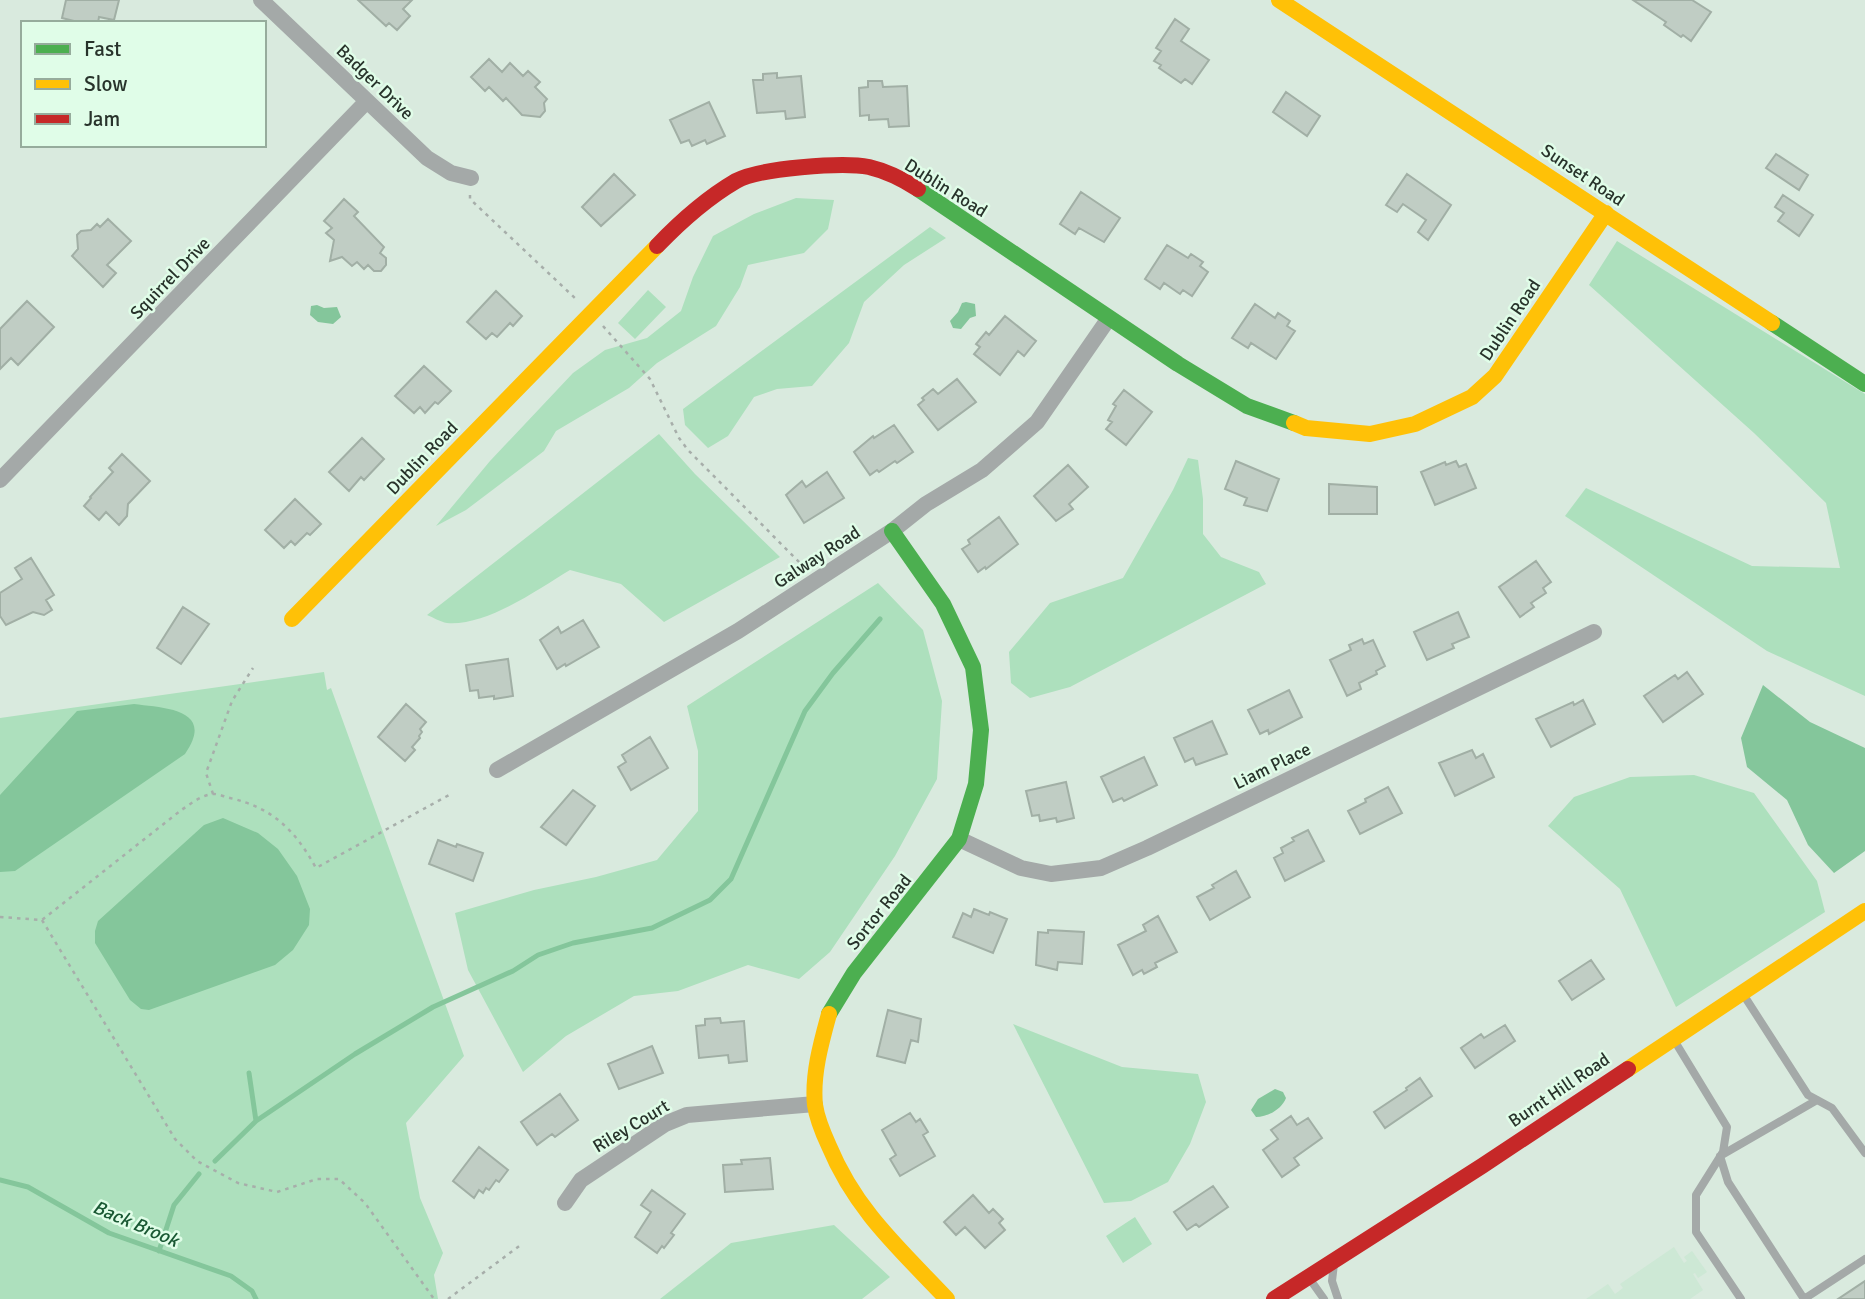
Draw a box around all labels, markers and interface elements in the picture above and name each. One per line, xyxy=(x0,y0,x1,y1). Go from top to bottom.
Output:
legend xyxy=(21,21,266,147)
text: Fast xyxy=(84,36,121,62)
street label: Badger Drive xyxy=(332,40,418,124)
text: Slow xyxy=(84,71,128,97)
text: Jam xyxy=(84,106,120,132)
street label: Sunset Road xyxy=(1537,139,1629,211)
street label: Dublin Road xyxy=(901,154,991,222)
street label: Squirrel Drive xyxy=(125,232,215,324)
street label: Dublin Road xyxy=(1475,275,1545,365)
street label: Dublin Road xyxy=(382,417,462,499)
street label: Galway Road xyxy=(770,521,864,593)
street label: Liam Place xyxy=(1230,738,1314,794)
street label: Sortor Road xyxy=(842,870,916,954)
street label: Burnt Hill Road xyxy=(1504,1048,1614,1132)
street label: Riley Court xyxy=(589,1095,673,1157)
water label: Back Brook xyxy=(89,1195,183,1253)

